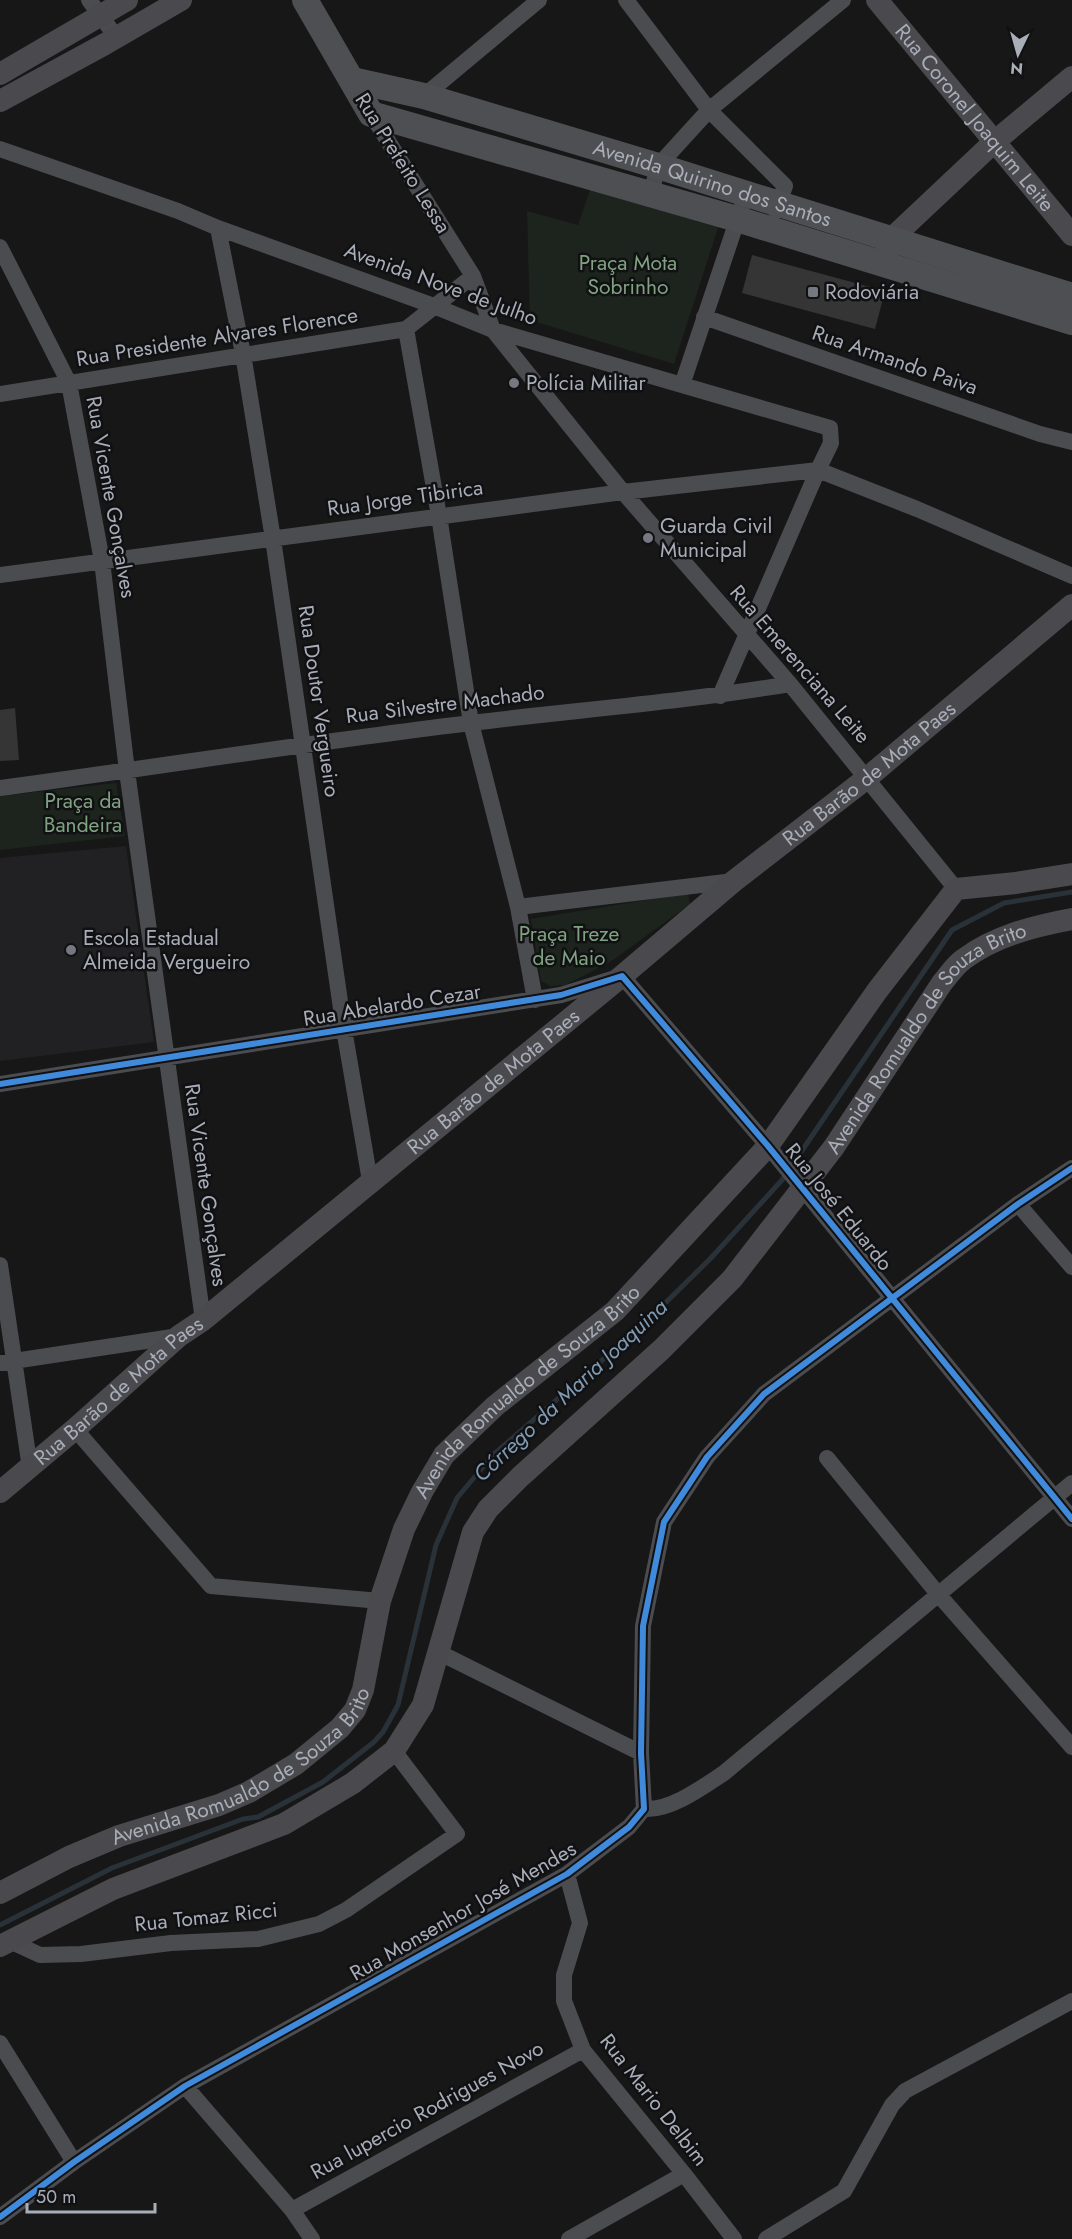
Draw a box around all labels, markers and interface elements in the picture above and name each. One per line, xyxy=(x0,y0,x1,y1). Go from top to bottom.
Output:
street label: Rua Coronel Joaquim Leite xyxy=(888,17,1062,218)
north arrow xyxy=(988,24,1048,84)
text: N xyxy=(1009,56,1024,80)
street label: Rua Prefeito Lessa xyxy=(348,87,458,239)
street label: Avenida Quirino dos Santos xyxy=(590,132,835,235)
street label: Avenida Nove de Julho xyxy=(340,235,542,333)
park label: Praça Mota Sobrinho xyxy=(579,248,677,302)
place label: Rodoviária xyxy=(825,277,919,307)
marker: Rodoviária xyxy=(806,285,820,299)
street label: Rua Presidente Alvares Florence xyxy=(74,300,360,374)
street label: Rua Armando Paiva xyxy=(808,318,982,402)
place label: Polícia Militar xyxy=(526,368,646,398)
marker: Polícia Militar xyxy=(507,376,521,390)
street label: Rua Vicente Gonçalves xyxy=(78,394,144,600)
street label: Rua Jorge Tibirica xyxy=(325,472,485,524)
place label: Guarda Civil Municipal xyxy=(660,511,772,565)
marker: Guarda Civil Municipal xyxy=(641,531,655,545)
street label: Rua Emerenciana Leite xyxy=(723,578,877,750)
street label: Rua Doutor Vergueiro xyxy=(291,603,347,799)
street label: Rua Silvestre Machado xyxy=(344,677,546,731)
street label: Rua Barão de Mota Paes xyxy=(776,694,962,853)
park label: Praça da Bandeira xyxy=(44,786,122,840)
street label: Avenida Romualdo de Souza Brito xyxy=(818,915,1030,1160)
park label: Praça Treze de Maio xyxy=(519,919,619,973)
place label: Escola Estadual Almeida Vergueiro xyxy=(83,923,250,977)
marker: Escola Estadual Almeida Vergueiro xyxy=(64,943,78,957)
street label: Rua Abelardo Cezar xyxy=(301,976,484,1034)
street label: Rua Barão de Mota Paes xyxy=(401,1002,586,1162)
street label: Rua Vicente Gonçalves xyxy=(177,1082,235,1288)
street label: Rua José Eduardo xyxy=(778,1137,900,1277)
street label: Avenida Romualdo de Souza Brito xyxy=(406,1278,647,1504)
water label: Córrego da Maria Joaquina xyxy=(466,1291,674,1489)
street label: Rua Barão de Mota Paes xyxy=(27,1309,209,1472)
street label: Avenida Romualdo de Souza Brito xyxy=(106,1683,377,1853)
street label: Rua Monsenhor José Mendes xyxy=(344,1834,582,1988)
street label: Rua Tomaz Ricci xyxy=(133,1895,279,1939)
street label: Rua Mario Delbim xyxy=(593,2028,715,2172)
street label: Rua lupercio Rodrigues Novo xyxy=(305,2033,549,2187)
scale bar xyxy=(27,2176,154,2214)
text: 50 m xyxy=(36,2184,76,2210)

